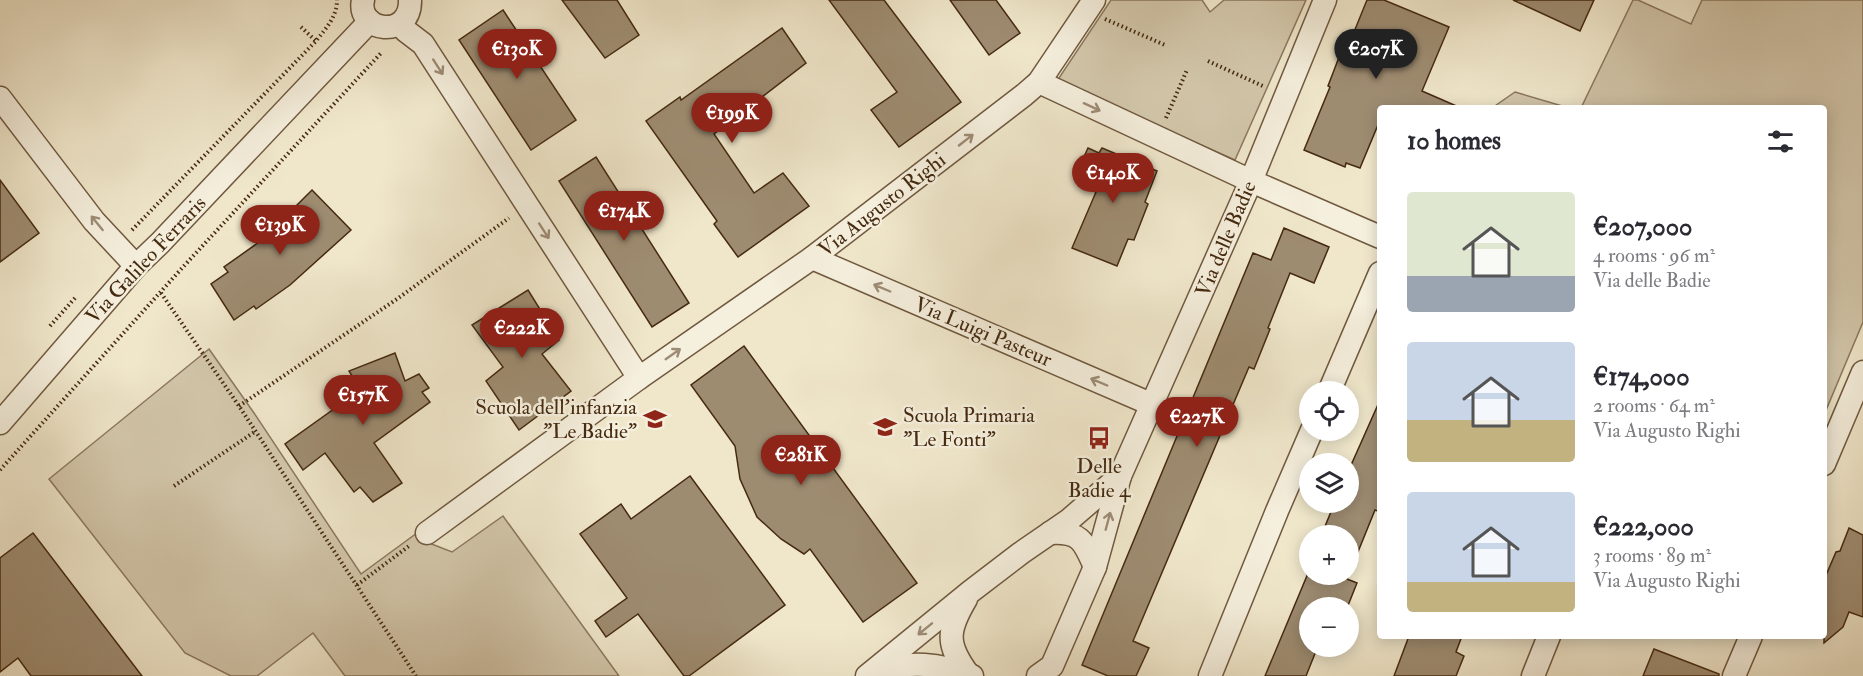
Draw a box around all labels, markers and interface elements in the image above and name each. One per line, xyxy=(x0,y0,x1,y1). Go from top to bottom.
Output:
pin: €130K xyxy=(475,29,559,80)
pin: €207K xyxy=(1334,29,1418,80)
text: €130K xyxy=(492,36,542,61)
text: €207K xyxy=(1348,36,1404,61)
one-way arrow xyxy=(432,58,444,75)
pin: €199K xyxy=(690,93,774,144)
text: €199K xyxy=(705,100,759,125)
one-way arrow xyxy=(1082,101,1100,113)
text: 10 homes xyxy=(1407,125,1501,157)
icon: filters xyxy=(1764,125,1797,158)
one-way arrow xyxy=(957,134,973,147)
street label: Via Augusto Righi xyxy=(813,146,952,263)
pin: €140K xyxy=(1071,153,1155,204)
text: €140K xyxy=(1086,160,1140,185)
street label: Via delle Badie xyxy=(1189,177,1263,301)
street label: Via Galileo Ferraris xyxy=(80,190,212,330)
pin: €174K xyxy=(582,191,666,242)
text: €174K xyxy=(598,198,650,223)
pin: €139K xyxy=(238,205,322,256)
text: €207,000 xyxy=(1593,211,1692,243)
text: €139K xyxy=(255,212,305,237)
one-way arrow xyxy=(90,215,103,231)
icon: home xyxy=(1455,216,1527,288)
one-way arrow xyxy=(538,222,550,239)
text: 4 rooms · 96 m² xyxy=(1593,243,1715,268)
text: Via delle Badie xyxy=(1593,268,1711,293)
one-way arrow xyxy=(873,282,891,293)
street label: Via Luigi Pasteur xyxy=(910,291,1056,373)
pin: €222K xyxy=(480,308,564,359)
text: €222K xyxy=(494,315,550,340)
one-way arrow xyxy=(664,348,680,360)
text: €174,000 xyxy=(1593,361,1689,393)
icon: home xyxy=(1455,366,1527,438)
pin: €157K xyxy=(321,375,405,426)
one-way arrow xyxy=(1091,376,1109,387)
map controls xyxy=(1299,381,1359,657)
button: locate xyxy=(1299,381,1359,441)
text: €157K xyxy=(338,382,388,407)
text: 2 rooms · 64 m² xyxy=(1593,393,1715,418)
place label: Scuola dell'infanzia "Le Badie" xyxy=(475,394,637,445)
pin: €227K xyxy=(1155,397,1239,448)
place label: Scuola Primaria "Le Fonti" xyxy=(903,402,1035,453)
text: €227K xyxy=(1169,404,1225,429)
school or university icon: Scuola dell'infanzia "Le Badie" xyxy=(642,406,668,432)
school or university icon: Scuola Primaria "Le Fonti" xyxy=(872,414,898,440)
text: Via Augusto Righi xyxy=(1593,418,1741,443)
bus stop icon: Delle Badie 4 xyxy=(1086,425,1112,451)
pin: €281K xyxy=(759,435,843,486)
text: €281K xyxy=(775,442,827,467)
place label: Delle Badie 4 xyxy=(1068,453,1132,504)
button: layers xyxy=(1299,453,1359,513)
text: €222,000 xyxy=(1593,511,1694,543)
one-way arrow xyxy=(1103,512,1114,531)
icon: home xyxy=(1455,516,1527,588)
button: + xyxy=(1299,525,1359,585)
text: 3 rooms · 89 m² xyxy=(1593,543,1711,568)
text: Via Augusto Righi xyxy=(1593,568,1741,593)
button: − xyxy=(1299,597,1359,657)
one-way arrow xyxy=(917,622,933,635)

